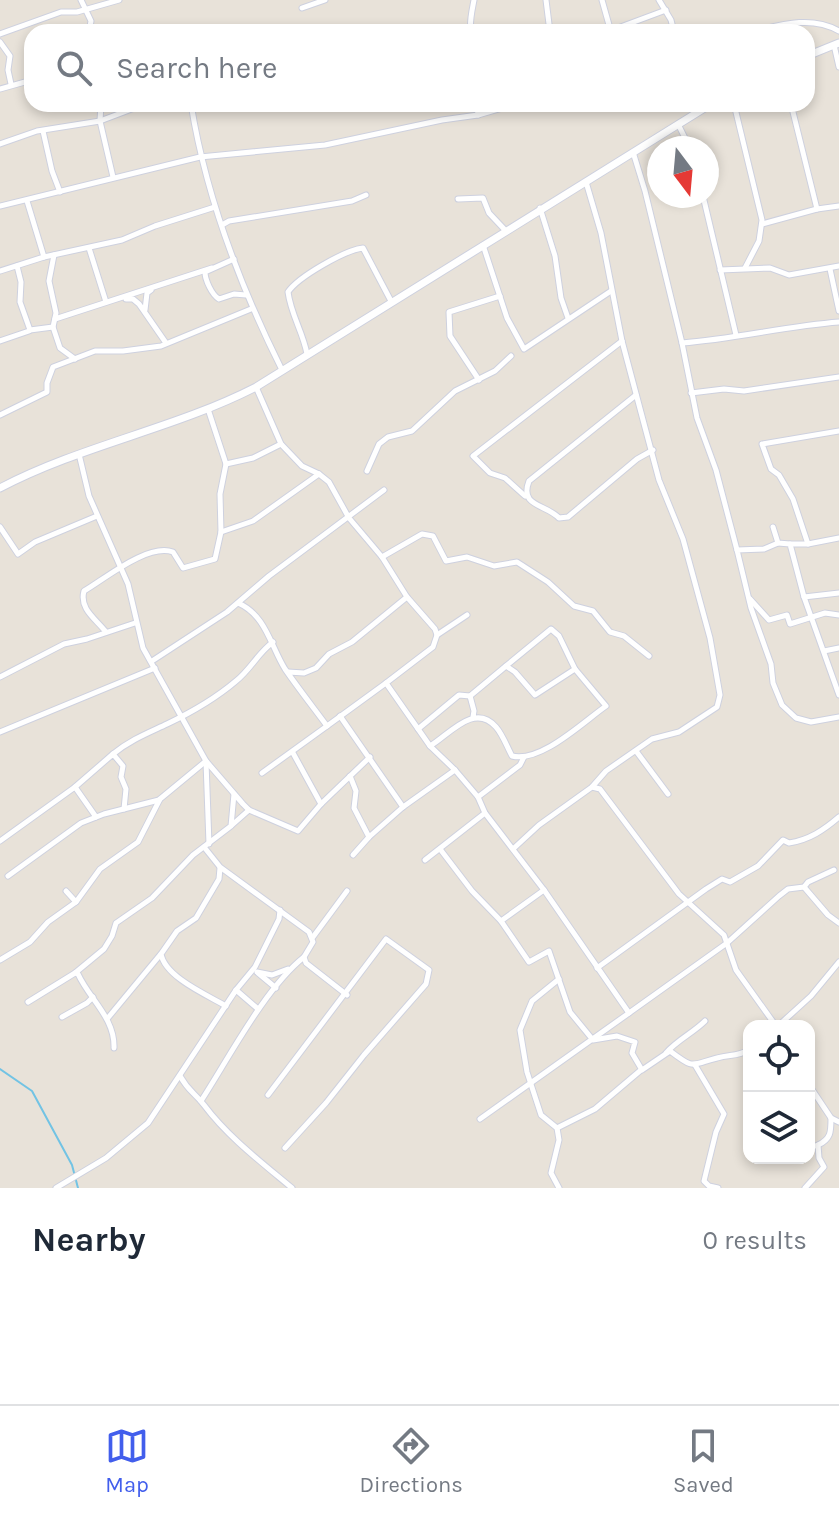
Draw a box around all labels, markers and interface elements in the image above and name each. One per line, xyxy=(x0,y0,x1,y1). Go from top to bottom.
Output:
search box xyxy=(24,24,815,112)
icon: search xyxy=(52,46,96,90)
text: Search here xyxy=(116,50,277,86)
north arrow xyxy=(647,136,719,208)
map controls xyxy=(743,1020,815,1164)
button: locate xyxy=(743,1020,815,1092)
button: layers xyxy=(743,1092,815,1164)
text: Nearby xyxy=(32,1220,146,1260)
text: 0 results xyxy=(703,1225,807,1256)
tab: Map xyxy=(105,1424,149,1498)
tab: Directions xyxy=(359,1424,463,1498)
tab: Saved xyxy=(673,1424,734,1498)

